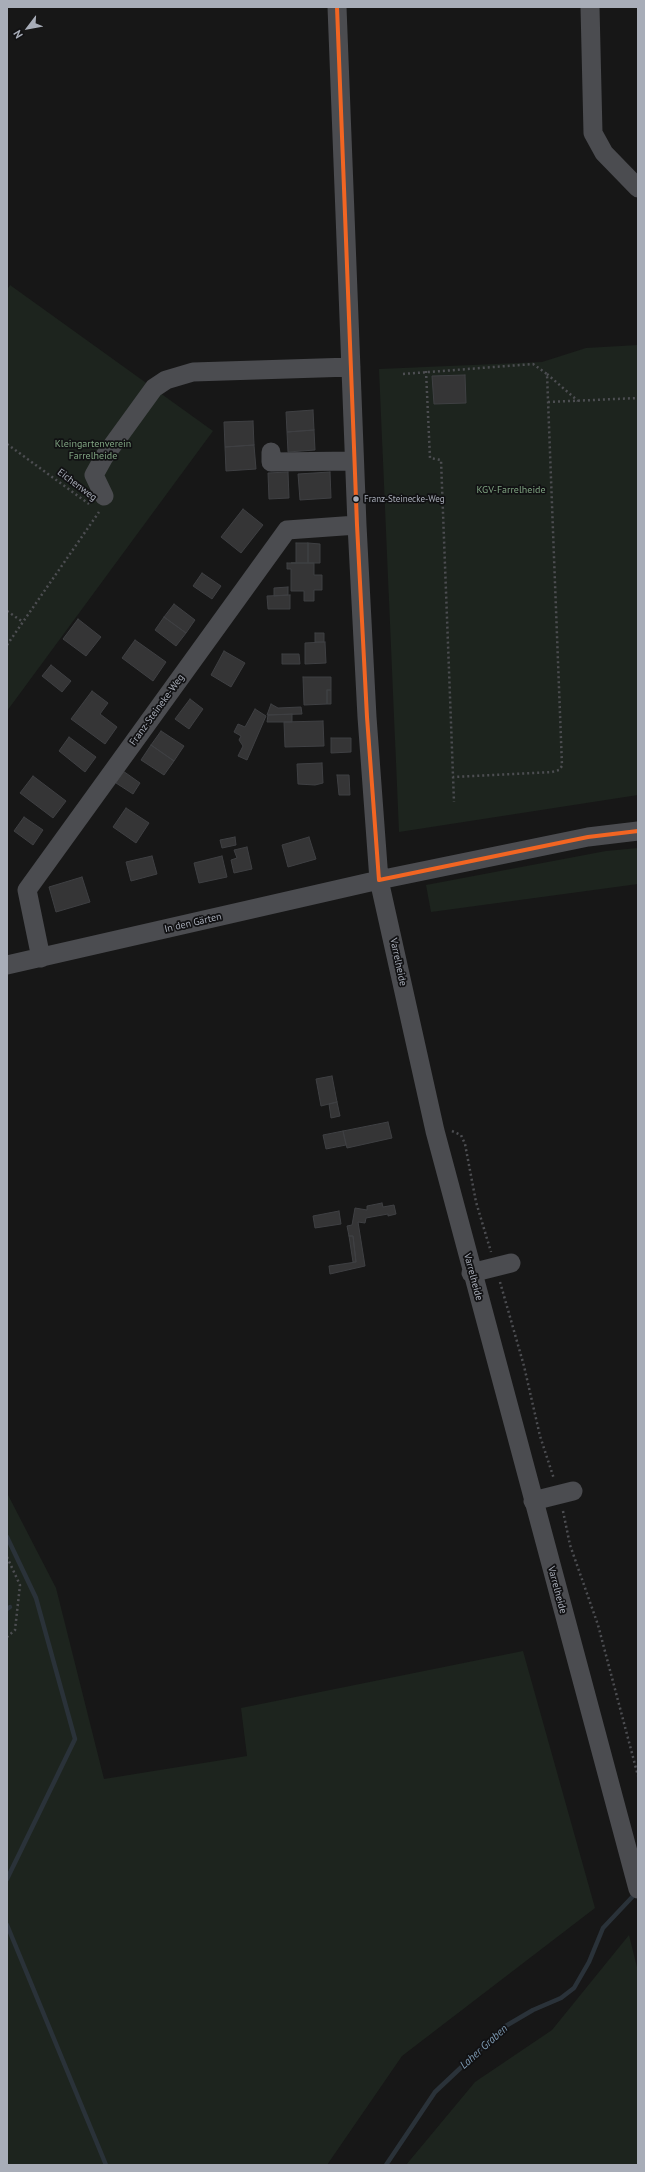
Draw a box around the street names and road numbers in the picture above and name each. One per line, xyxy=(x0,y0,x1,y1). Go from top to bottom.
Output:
street label: Eichenweg xyxy=(55,466,99,504)
street label: Franz-Steineke-Weg xyxy=(127,672,187,748)
street label: In den Gärten xyxy=(163,911,223,935)
street label: Varrelheide xyxy=(387,937,409,987)
street label: Varrelheide xyxy=(461,1252,485,1302)
street label: Varrelheide xyxy=(545,1565,569,1615)

